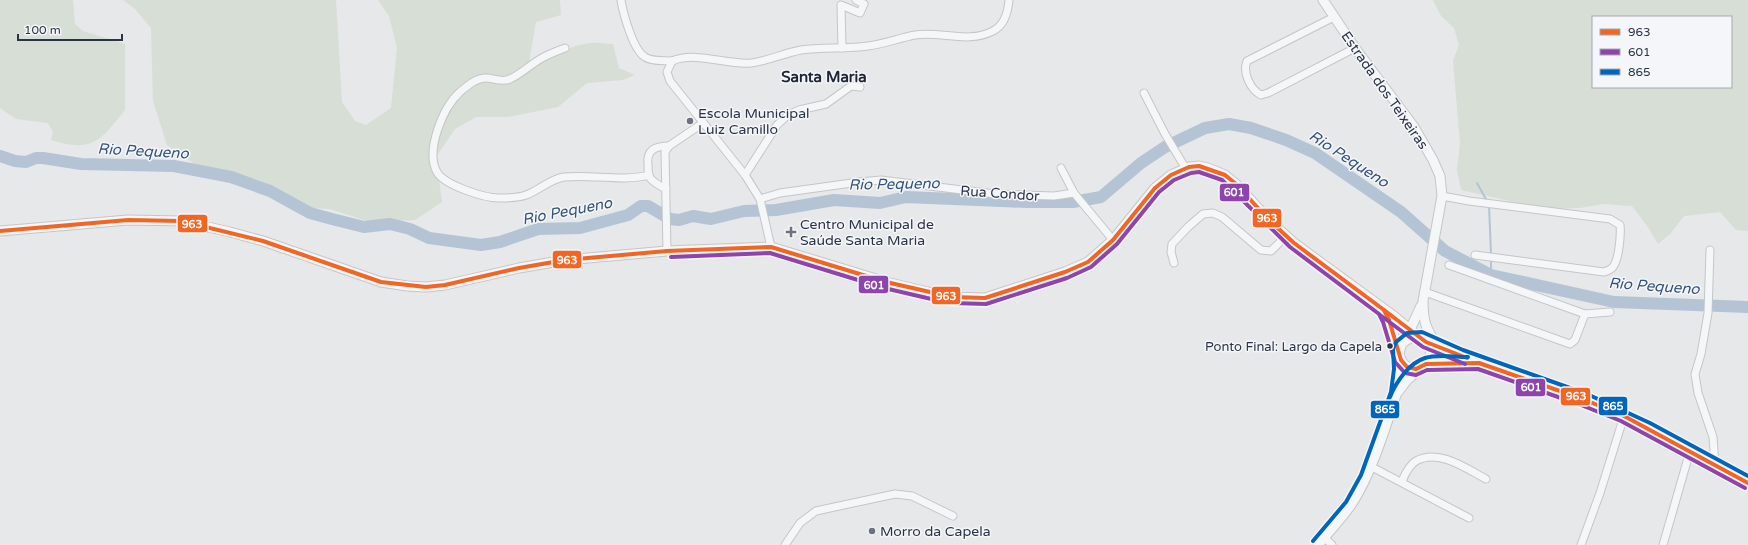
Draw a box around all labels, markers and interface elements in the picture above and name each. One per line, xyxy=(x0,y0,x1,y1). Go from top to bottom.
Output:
scale bar xyxy=(18,16,122,42)
legend xyxy=(1592,16,1732,88)
text: 100 m xyxy=(24,23,61,37)
text: 963 xyxy=(1628,25,1651,39)
street label: Estrada dos Teixeiras xyxy=(1337,28,1432,153)
text: 601 xyxy=(1628,45,1651,59)
text: 865 xyxy=(1628,65,1651,79)
district label: Santa Maria xyxy=(781,68,867,86)
place label: Escola Municipal Luiz Camillo xyxy=(698,105,810,138)
marker: Escola Municipal Luiz Camillo xyxy=(685,116,695,126)
water label: Rio Pequeno xyxy=(1306,127,1393,192)
water label: Rio Pequeno xyxy=(97,140,190,162)
water label: Rio Pequeno xyxy=(848,174,941,194)
street label: Rua Condor xyxy=(960,182,1041,205)
line badge: 601 xyxy=(1219,183,1250,202)
text: 601 xyxy=(1224,186,1244,199)
water label: Rio Pequeno xyxy=(521,193,614,229)
line badge: 963 xyxy=(1252,208,1282,228)
text: 963 xyxy=(1257,212,1277,225)
line badge: 963 xyxy=(177,214,208,233)
place label: Centro Municipal de Saúde Santa Maria xyxy=(800,216,934,249)
text: 963 xyxy=(182,218,202,231)
marker: Centro Municipal de Saúde Santa Maria xyxy=(785,226,797,238)
line badge: 963 xyxy=(552,250,582,269)
text: 963 xyxy=(557,254,577,267)
water label: Rio Pequeno xyxy=(1608,274,1701,298)
line badge: 601 xyxy=(858,275,889,294)
text: 601 xyxy=(864,279,884,292)
line badge: 963 xyxy=(931,286,961,305)
text: 963 xyxy=(936,290,956,303)
place label: Ponto Final: Largo da Capela xyxy=(1205,339,1382,355)
marker: Ponto Final: Largo da Capela xyxy=(1385,341,1395,351)
line badge: 601 xyxy=(1515,378,1546,397)
text: 601 xyxy=(1521,381,1541,394)
line badge: 963 xyxy=(1560,387,1591,406)
text: 963 xyxy=(1566,390,1586,403)
line badge: 865 xyxy=(1598,396,1628,416)
line badge: 865 xyxy=(1370,400,1400,419)
text: 865 xyxy=(1603,400,1623,413)
text: 865 xyxy=(1375,403,1395,416)
place label: Morro da Capela xyxy=(880,523,991,540)
marker: Morro da Capela xyxy=(867,526,877,536)

